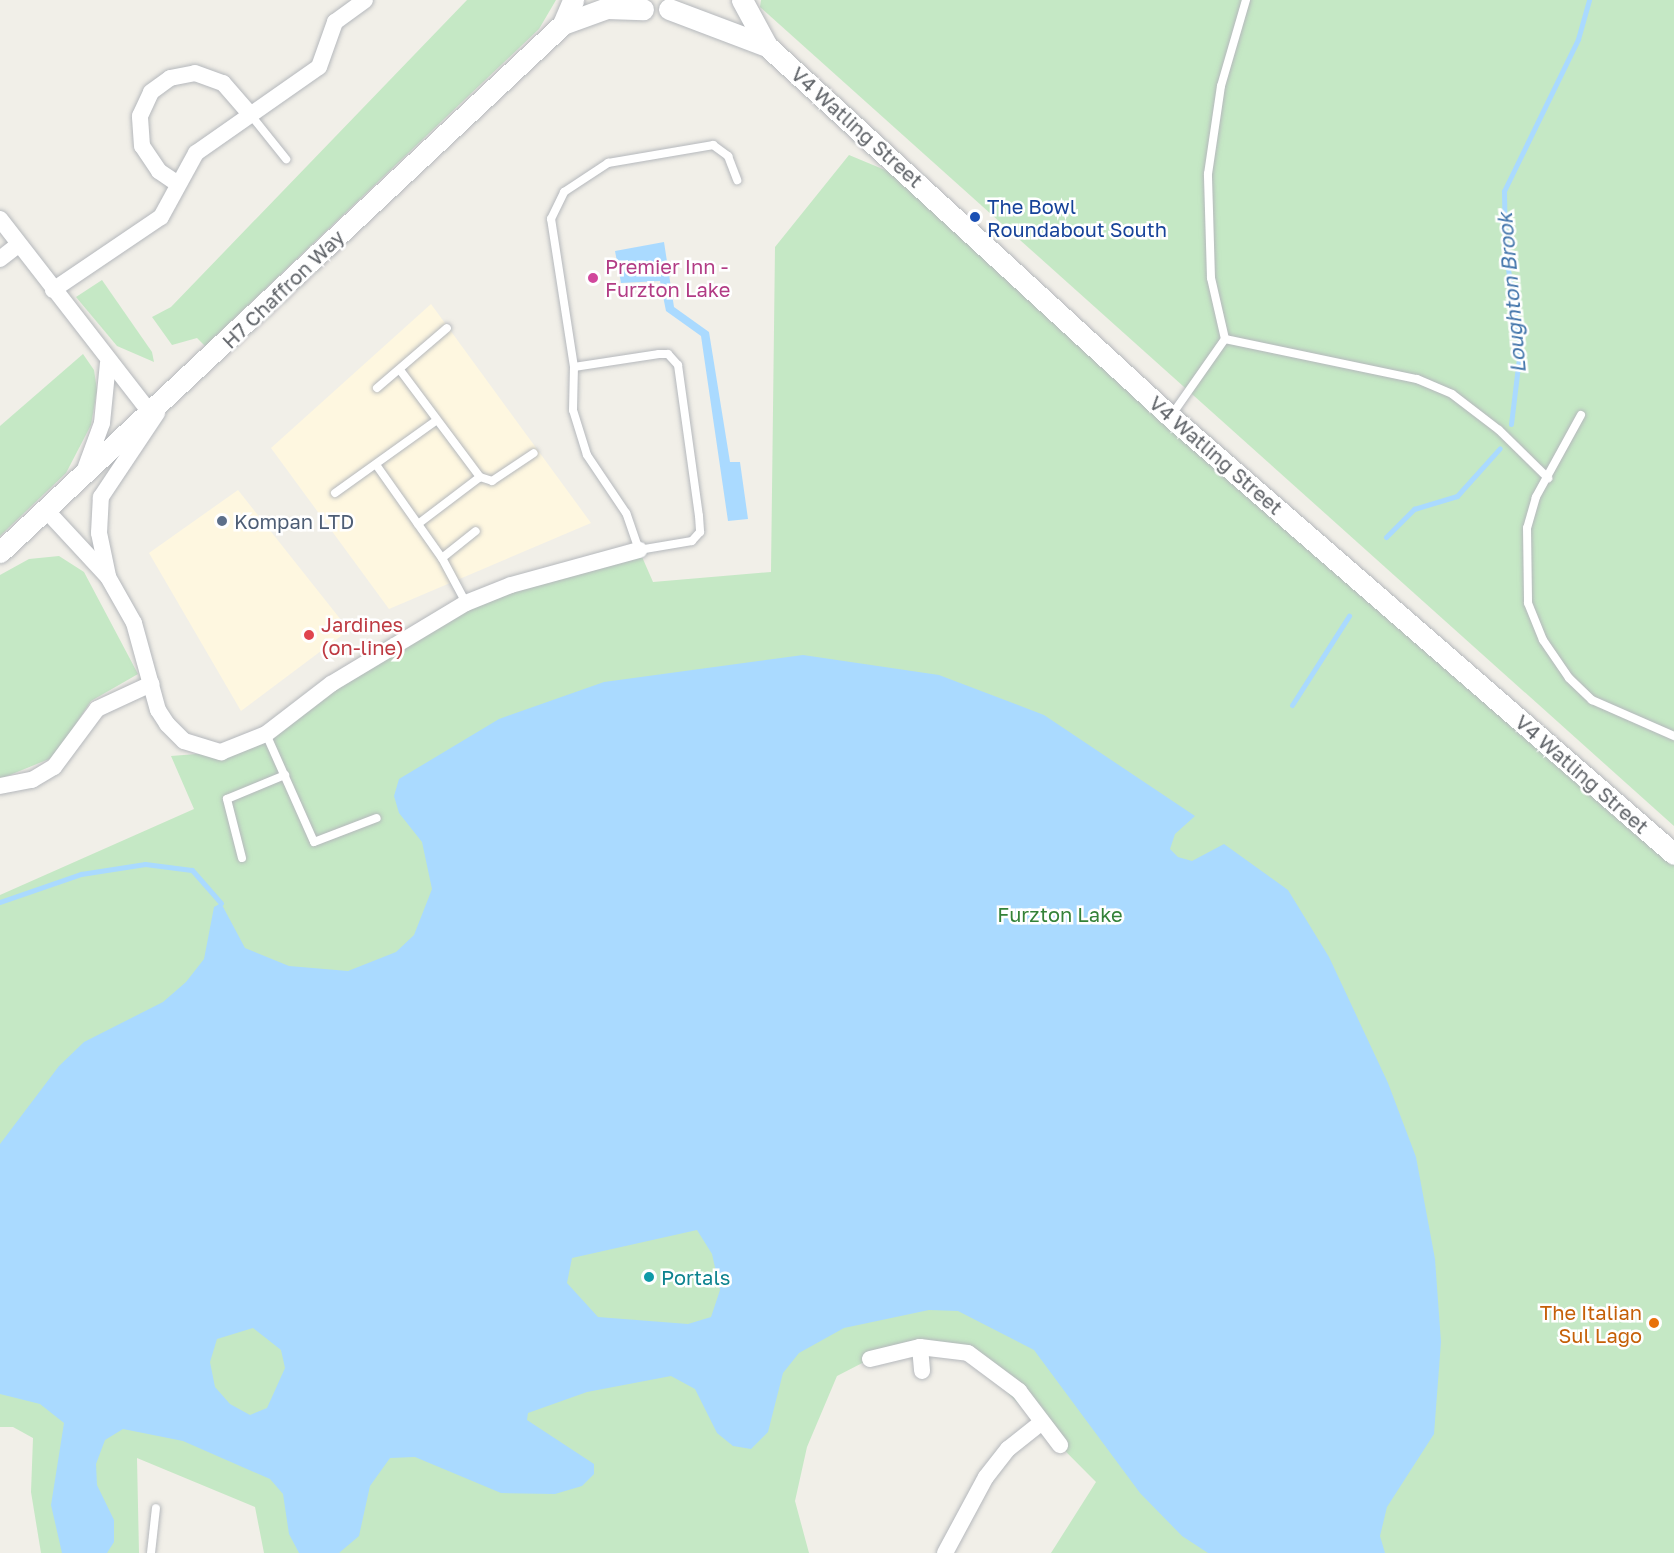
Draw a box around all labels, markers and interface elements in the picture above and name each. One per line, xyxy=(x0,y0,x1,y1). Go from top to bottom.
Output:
street label: V4 Watling Street xyxy=(786,62,928,192)
place label: The Bowl Roundabout South xyxy=(987,194,1167,241)
marker: The Bowl Roundabout South xyxy=(968,210,982,224)
water label: Loughton Brook xyxy=(1491,212,1531,374)
street label: H7 Chaffron Way xyxy=(217,225,349,353)
place label: Premier Inn - Furzton Lake xyxy=(605,254,730,301)
marker: Premier Inn - Furzton Lake xyxy=(586,271,600,285)
street label: V4 Watling Street xyxy=(1144,391,1288,519)
place label: Kompan LTD xyxy=(234,509,354,533)
marker: Kompan LTD xyxy=(215,514,229,528)
place label: Jardines (on-line) xyxy=(321,612,404,659)
marker: Jardines (on-line) xyxy=(302,628,316,642)
street label: V4 Watling Street xyxy=(1510,710,1654,838)
park label: Furzton Lake xyxy=(997,902,1123,926)
place label: Portals xyxy=(661,1265,730,1289)
marker: Portals xyxy=(642,1270,656,1284)
place label: The Italian Sul Lago xyxy=(1540,1300,1642,1347)
marker: The Italian Sul Lago xyxy=(1647,1316,1661,1330)

